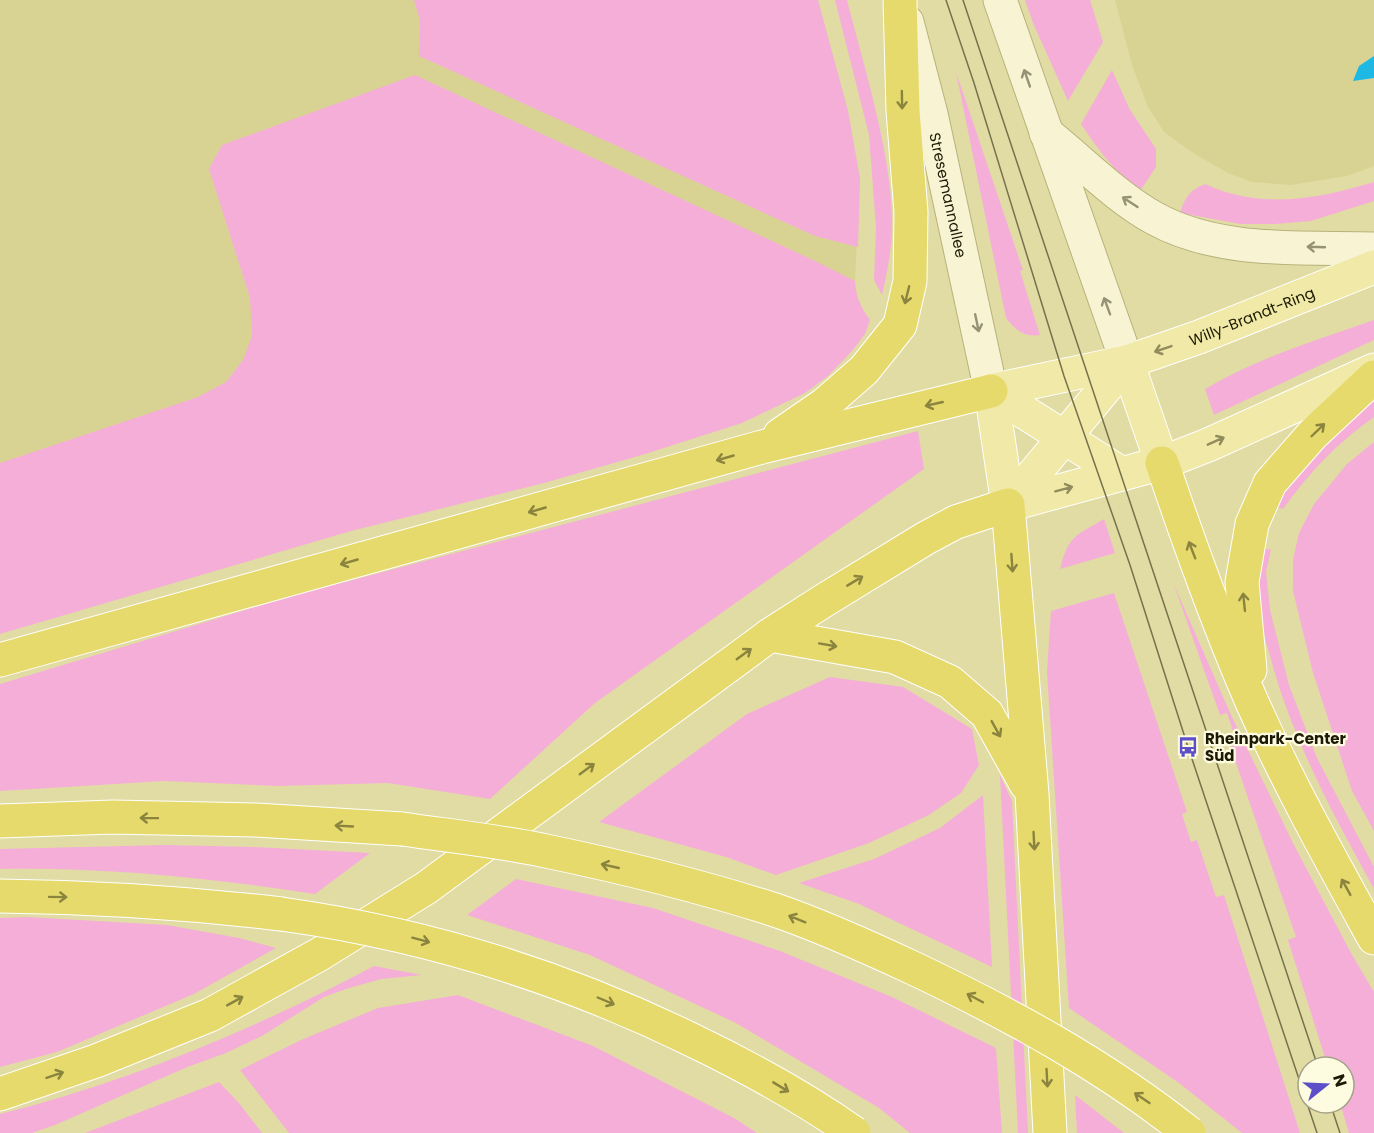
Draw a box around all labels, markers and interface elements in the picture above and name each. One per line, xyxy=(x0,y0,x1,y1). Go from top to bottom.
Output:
one-way arrow xyxy=(1020,69,1031,88)
one-way arrow xyxy=(897,90,908,110)
street label: Stresemannallee xyxy=(925,131,972,259)
one-way arrow xyxy=(1122,196,1139,208)
one-way arrow xyxy=(1306,242,1326,253)
street label: Willy-Brandt-Ring xyxy=(1186,281,1318,350)
one-way arrow xyxy=(900,285,912,304)
one-way arrow xyxy=(1101,298,1112,316)
one-way arrow xyxy=(972,312,983,332)
one-way arrow xyxy=(1154,345,1173,356)
one-way arrow xyxy=(925,399,944,411)
one-way arrow xyxy=(1310,423,1325,437)
one-way arrow xyxy=(1207,435,1225,447)
one-way arrow xyxy=(716,452,735,464)
one-way arrow xyxy=(1054,483,1073,494)
one-way arrow xyxy=(528,505,547,516)
one-way arrow xyxy=(1186,541,1197,560)
one-way arrow xyxy=(1007,553,1018,573)
one-way arrow xyxy=(340,557,359,568)
one-way arrow xyxy=(846,574,863,586)
one-way arrow xyxy=(1238,592,1249,612)
one-way arrow xyxy=(818,640,838,651)
one-way arrow xyxy=(736,648,752,661)
one-way arrow xyxy=(991,720,1002,738)
place label: Rheinpark-Center Süd xyxy=(1205,728,1347,766)
bus stop icon: Rheinpark-Center Süd xyxy=(1176,735,1200,759)
one-way arrow xyxy=(578,763,594,776)
one-way arrow xyxy=(140,812,160,824)
one-way arrow xyxy=(334,820,354,831)
one-way arrow xyxy=(1029,831,1040,851)
one-way arrow xyxy=(600,859,619,871)
one-way arrow xyxy=(1339,878,1351,895)
one-way arrow xyxy=(48,891,68,903)
one-way arrow xyxy=(788,913,807,924)
one-way arrow xyxy=(411,935,430,946)
one-way arrow xyxy=(967,992,984,1004)
one-way arrow xyxy=(226,995,244,1006)
one-way arrow xyxy=(597,996,615,1007)
north arrow xyxy=(1296,1055,1356,1115)
one-way arrow xyxy=(1041,1067,1052,1087)
one-way arrow xyxy=(45,1069,64,1080)
text: N xyxy=(1327,1071,1353,1090)
one-way arrow xyxy=(772,1081,789,1093)
one-way arrow xyxy=(1134,1092,1151,1104)

